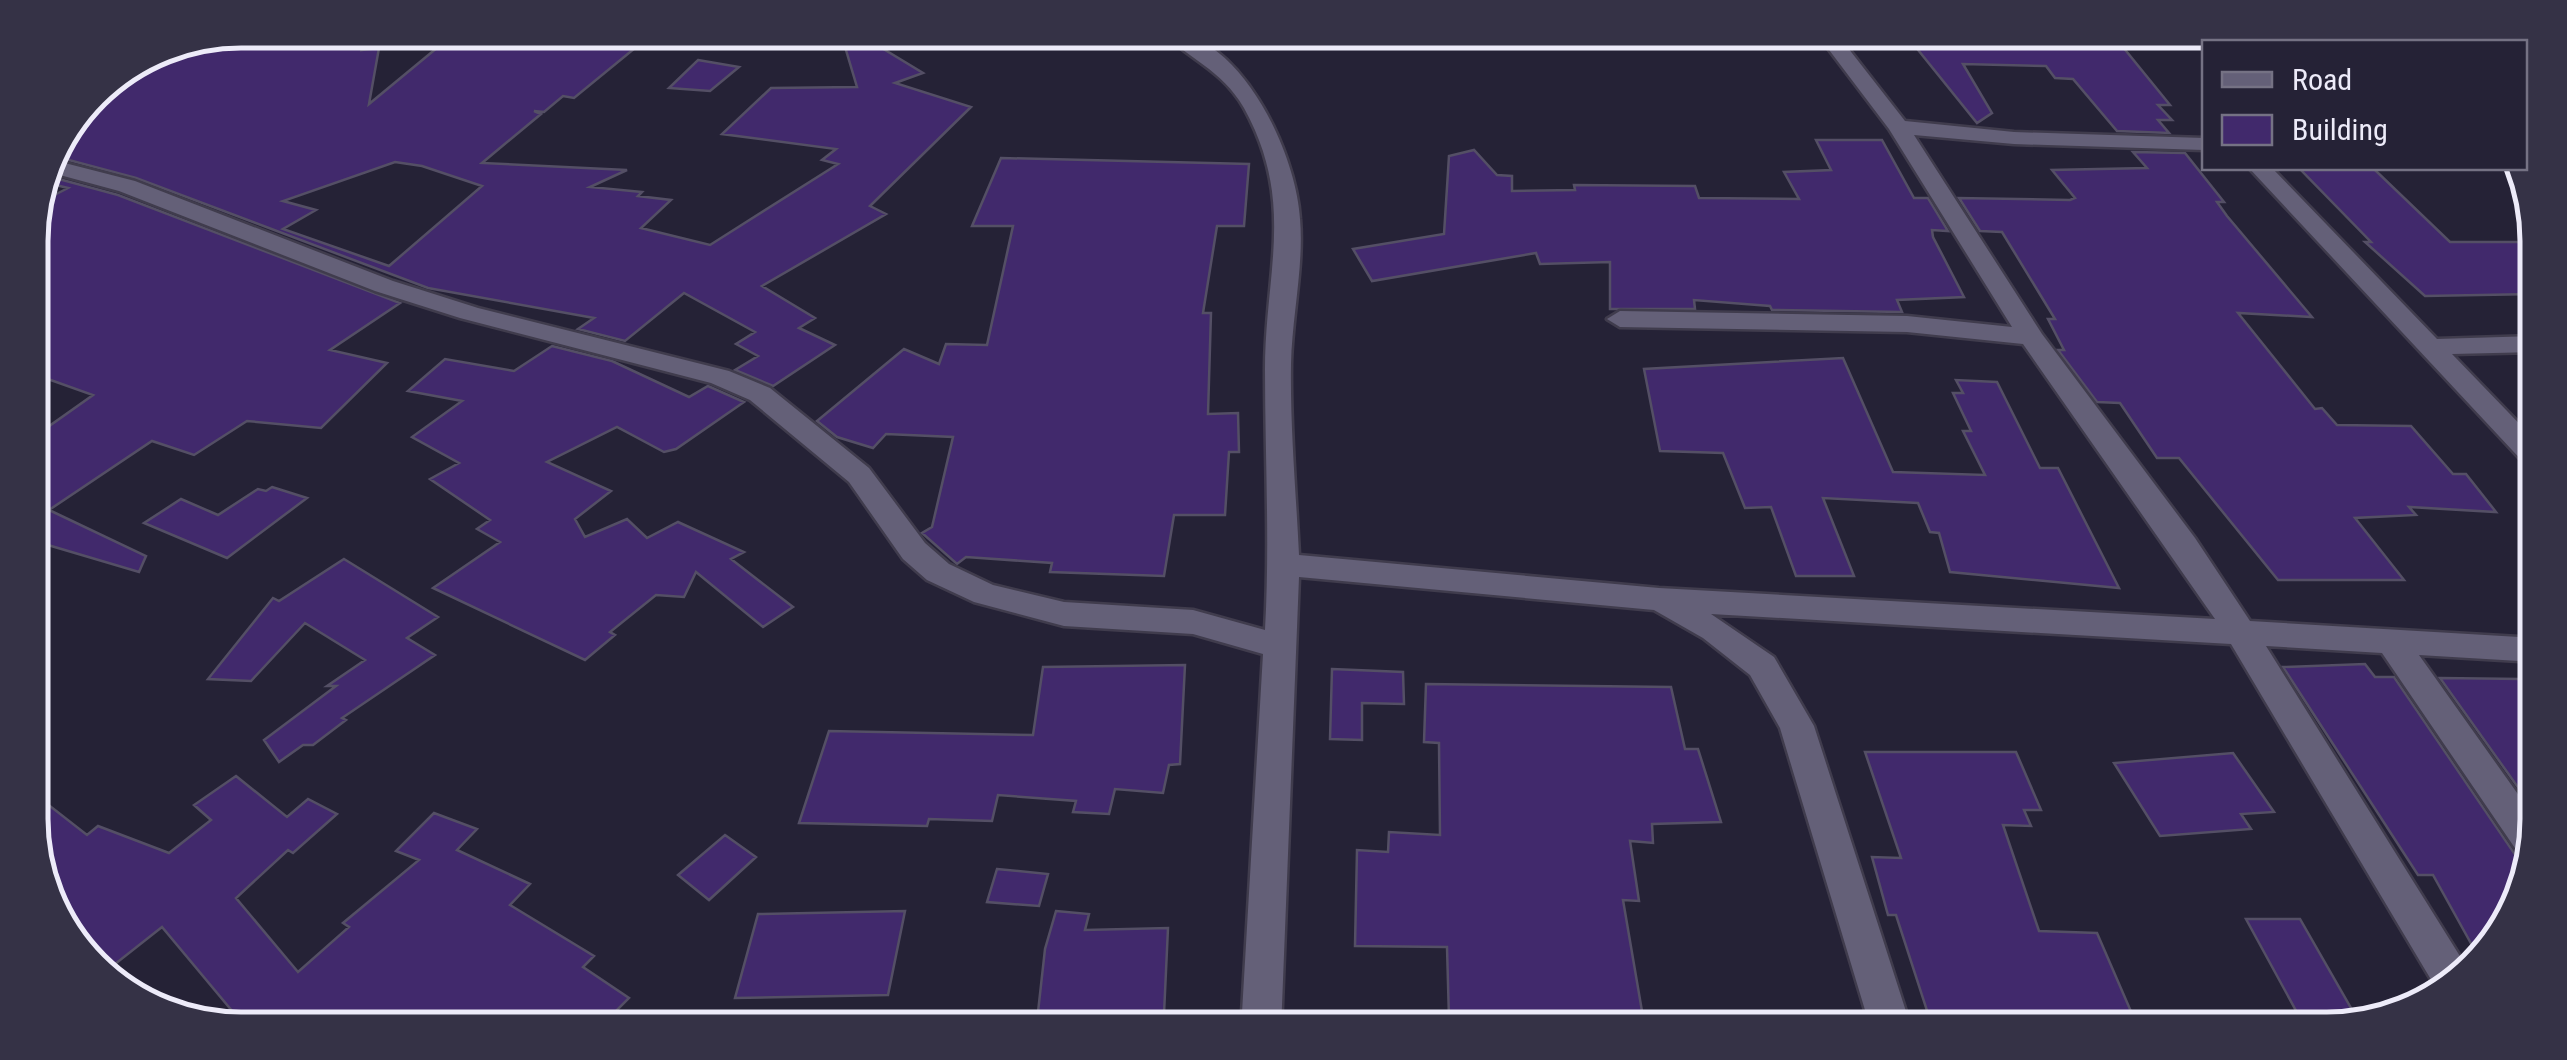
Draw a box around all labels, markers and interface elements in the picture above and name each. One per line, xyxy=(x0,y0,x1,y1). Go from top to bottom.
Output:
legend xyxy=(2202,40,2527,170)
text: Road xyxy=(2292,62,2352,97)
text: Building xyxy=(2292,112,2388,147)

